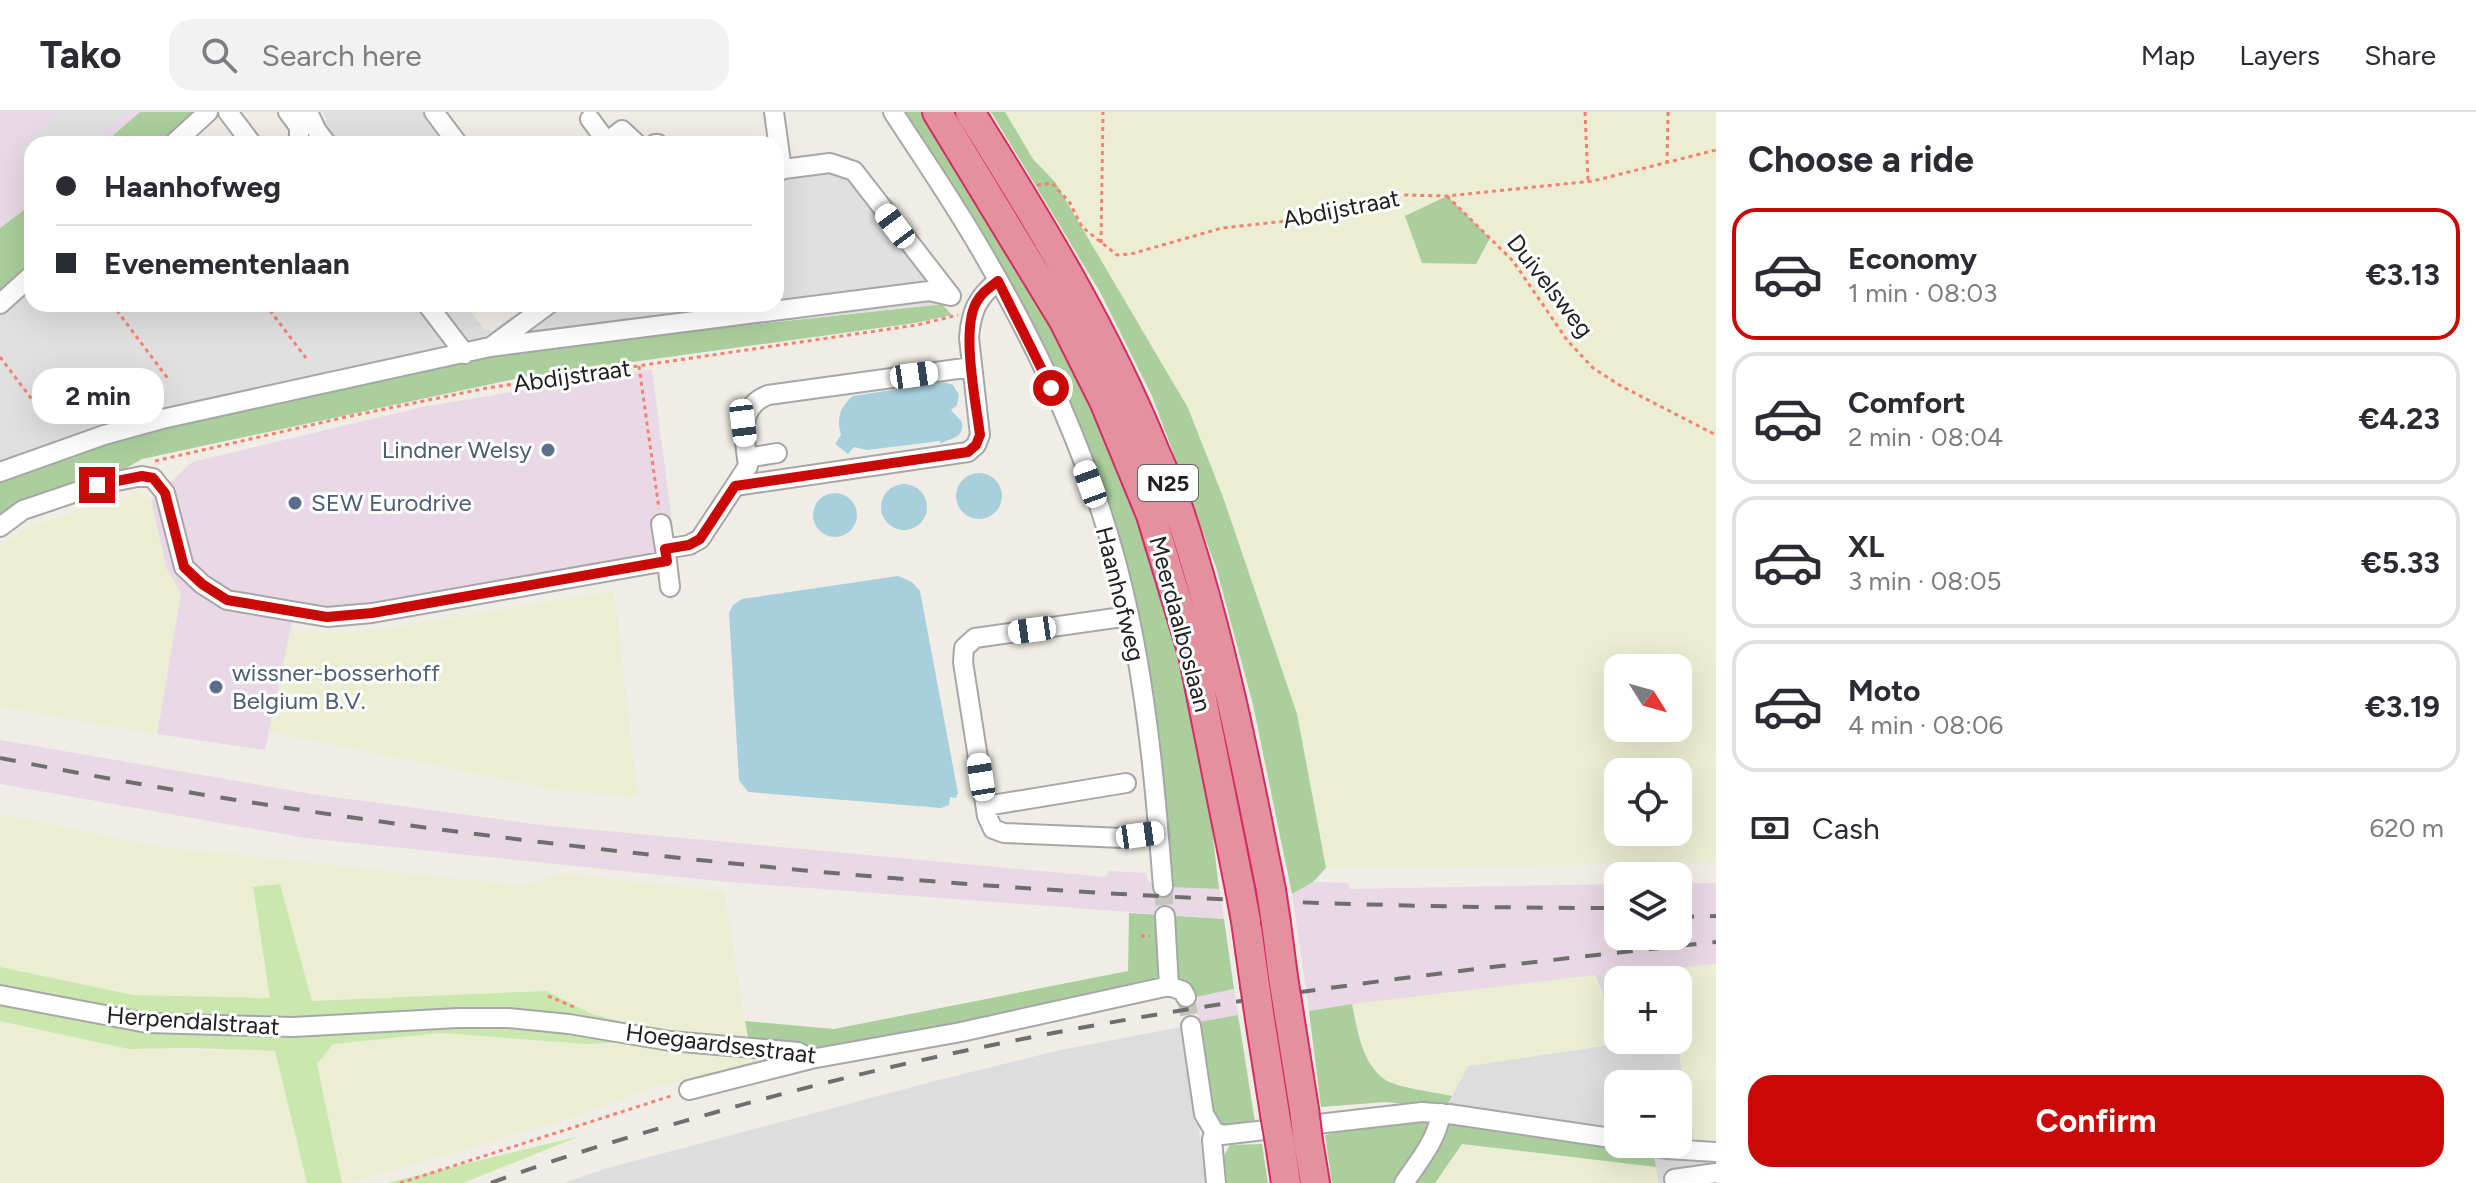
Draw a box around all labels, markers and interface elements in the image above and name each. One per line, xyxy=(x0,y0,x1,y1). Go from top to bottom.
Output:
search box xyxy=(169,19,729,91)
text: Tako xyxy=(40,32,121,78)
icon: search xyxy=(197,33,241,77)
text: Search here xyxy=(261,37,422,74)
text: Map xyxy=(2141,38,2195,72)
text: Layers xyxy=(2239,38,2320,72)
text: Share xyxy=(2364,38,2436,72)
text: Choose a ride xyxy=(1748,138,1974,181)
text: Haanhofweg xyxy=(104,168,281,205)
street label: Abdijstraat xyxy=(1280,183,1402,234)
car xyxy=(871,200,919,252)
street label: Duivelsweg xyxy=(1501,228,1600,343)
icon: car xyxy=(1752,238,1824,310)
text: Economy xyxy=(1848,240,1977,277)
text: Evenementenlaan xyxy=(104,245,350,282)
text: €3.13 xyxy=(2366,256,2440,293)
text: 1 min · 08:03 xyxy=(1848,277,1997,309)
street label: Abdijstraat xyxy=(511,353,633,398)
car xyxy=(889,360,939,390)
callout: 2 min xyxy=(31,369,163,425)
route start xyxy=(1033,370,1069,406)
text: 2 min xyxy=(65,380,131,412)
icon: car xyxy=(1752,382,1824,454)
text: Comfort xyxy=(1848,384,1966,421)
car xyxy=(728,398,758,448)
text: €4.23 xyxy=(2359,400,2440,437)
text: 2 min · 08:04 xyxy=(1848,421,2003,453)
place label: Lindner Welsy xyxy=(382,435,532,464)
marker: Lindner Welsy xyxy=(539,441,557,459)
car xyxy=(1071,457,1109,511)
road number: N25 xyxy=(1138,465,1198,501)
route end xyxy=(79,467,115,503)
place label: SEW Eurodrive xyxy=(311,488,472,517)
marker: SEW Eurodrive xyxy=(286,494,304,512)
street label: Haanhofweg xyxy=(1090,524,1151,664)
icon: car xyxy=(1752,526,1824,598)
text: XL xyxy=(1848,528,1884,565)
street label: Meerdaalboslaan xyxy=(1143,533,1218,715)
text: €5.33 xyxy=(2361,544,2440,581)
text: 3 min · 08:05 xyxy=(1848,565,2002,597)
car xyxy=(1007,615,1057,645)
north arrow xyxy=(1604,654,1692,742)
map controls xyxy=(1604,654,1692,1158)
place label: wissner-bosserhoff Belgium B.V. xyxy=(232,658,440,715)
icon: car xyxy=(1752,670,1824,742)
text: Moto xyxy=(1848,672,1920,709)
marker: wissner-bosserhoff Belgium B.V. xyxy=(207,678,225,696)
text: €3.19 xyxy=(2365,688,2440,725)
text: 4 min · 08:06 xyxy=(1848,709,2003,741)
car xyxy=(965,751,997,803)
button: locate xyxy=(1604,758,1692,846)
icon: cash xyxy=(1748,806,1792,850)
text: Cash xyxy=(1812,810,1880,847)
text: 620 m xyxy=(2370,812,2444,844)
car xyxy=(1115,820,1165,850)
button: layers xyxy=(1604,862,1692,950)
button: + xyxy=(1604,966,1692,1054)
street label: Herpendalstraat xyxy=(106,1000,281,1041)
street label: Hoegaardsestraat xyxy=(624,1017,818,1070)
button: − xyxy=(1604,1070,1692,1158)
button: Confirm xyxy=(1748,1075,2444,1167)

